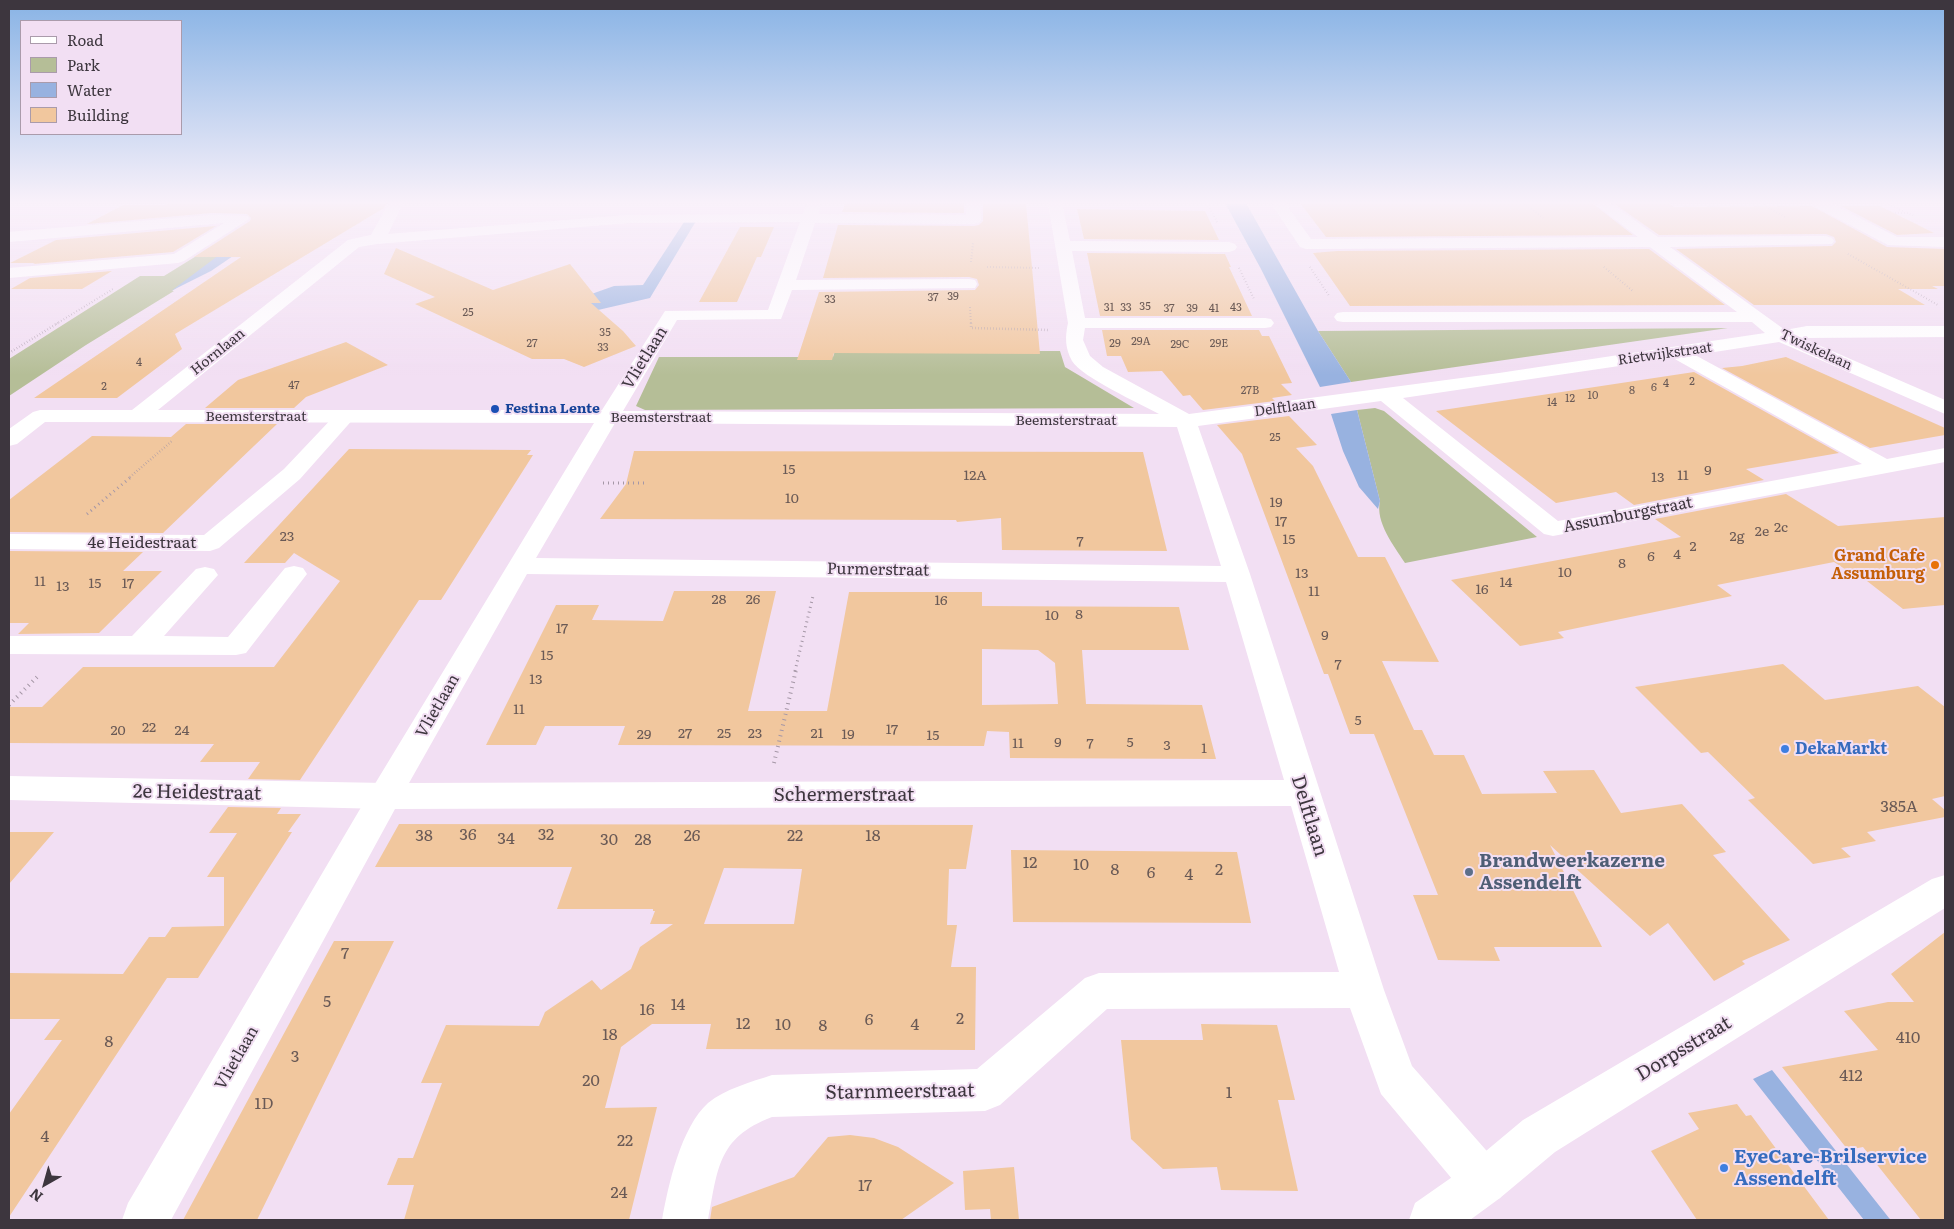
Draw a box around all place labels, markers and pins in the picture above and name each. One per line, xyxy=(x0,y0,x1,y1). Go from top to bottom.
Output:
place label: Festina Lente xyxy=(505,401,600,417)
marker: Festina Lente xyxy=(489,403,501,415)
place label: Grand Cafe Assumburg xyxy=(1831,546,1925,584)
marker: Grand Cafe Assumburg xyxy=(1929,559,1941,571)
place label: DekaMarkt xyxy=(1795,739,1887,759)
marker: DekaMarkt xyxy=(1779,743,1791,755)
place label: Brandweerkazerne Assendelft xyxy=(1479,850,1665,894)
marker: Brandweerkazerne Assendelft xyxy=(1463,866,1475,878)
place label: EyeCare-Brilservice Assendelft xyxy=(1734,1146,1927,1190)
marker: EyeCare-Brilservice Assendelft xyxy=(1718,1162,1730,1174)

